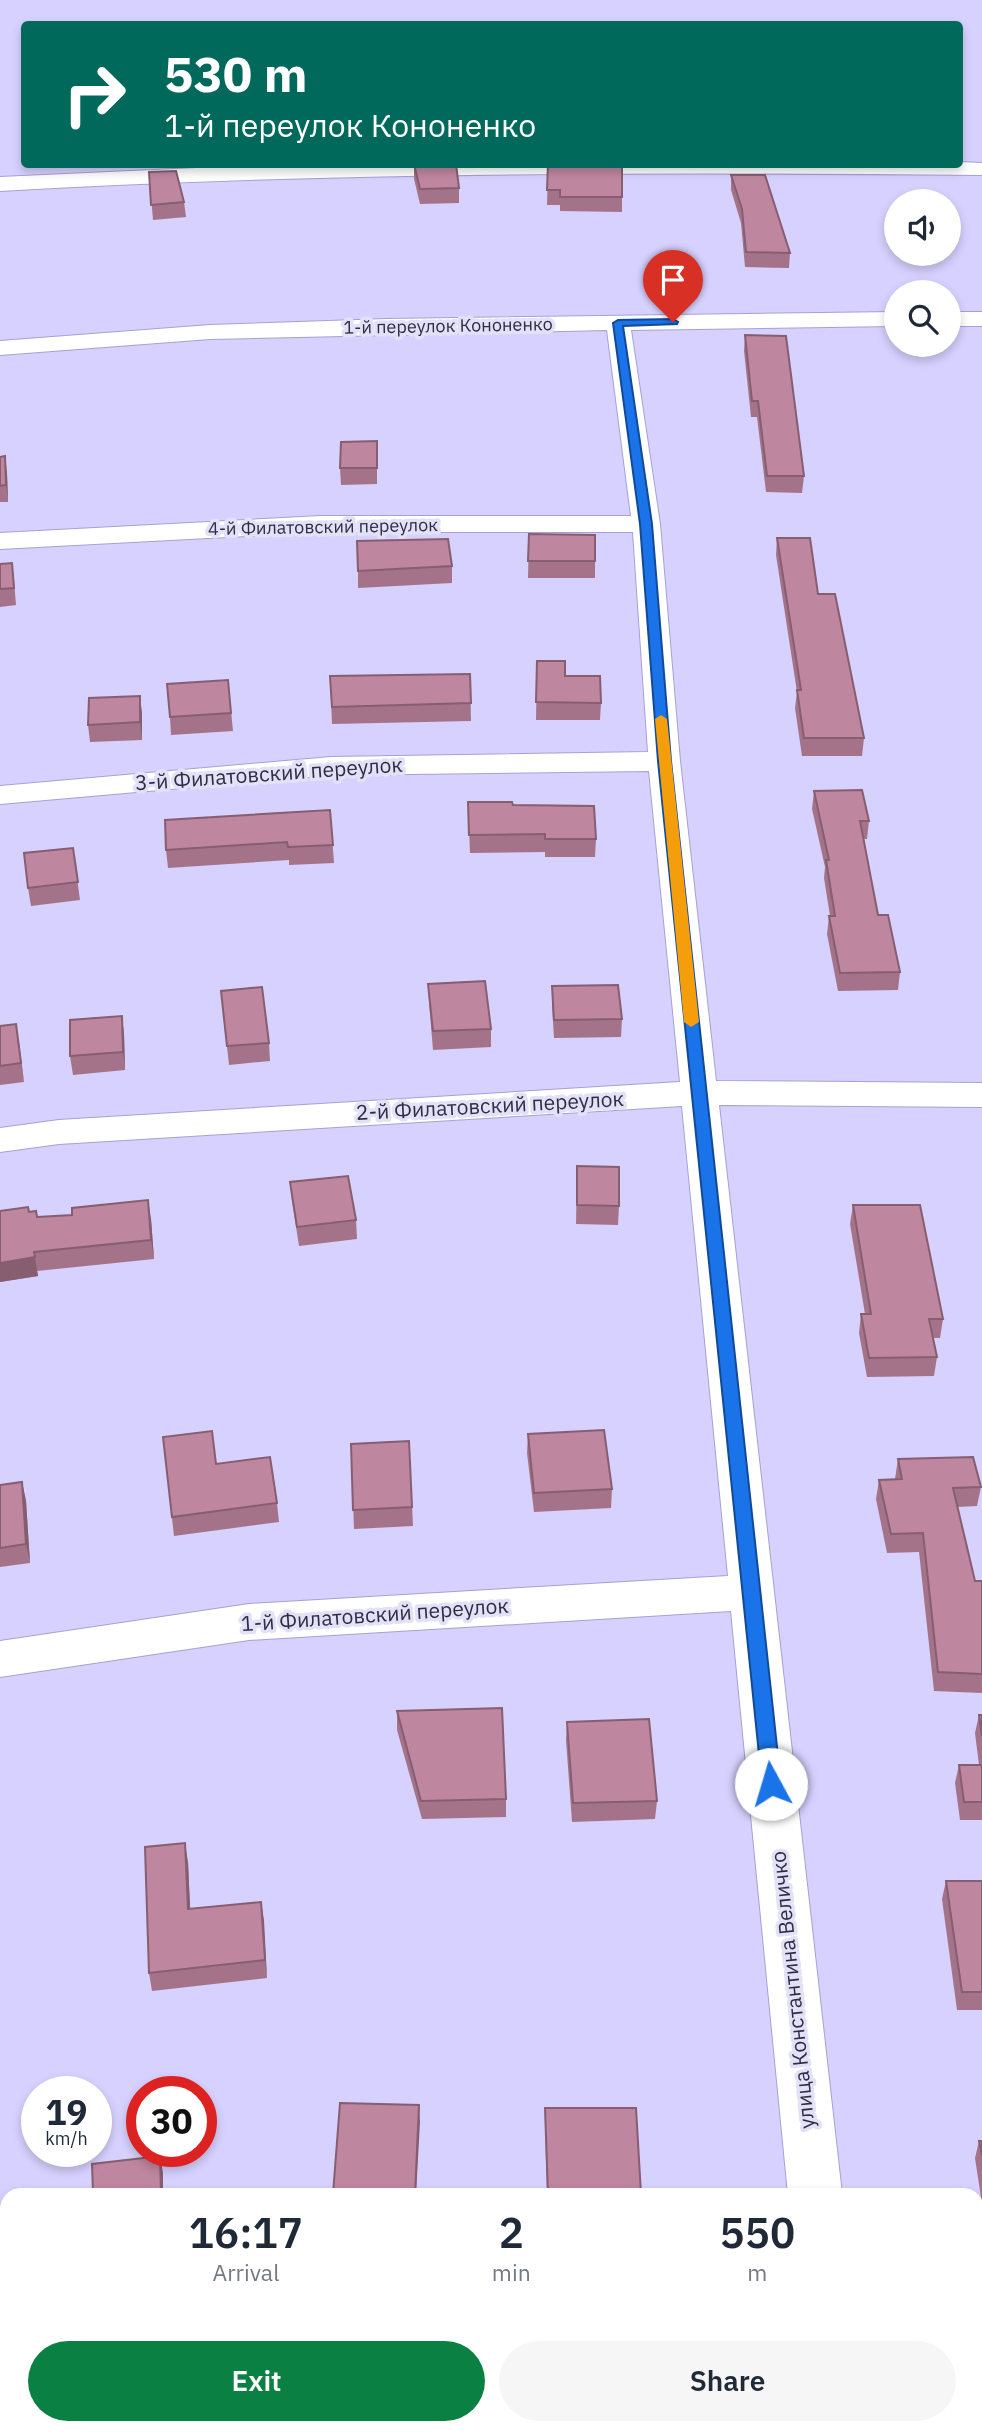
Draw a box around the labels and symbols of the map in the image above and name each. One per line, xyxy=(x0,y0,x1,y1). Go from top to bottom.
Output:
pin xyxy=(643,250,703,322)
street label: 1-й переулок Кононенко xyxy=(343,312,553,339)
street label: 4-й Филатовский переулок xyxy=(208,513,438,540)
street label: 3-й Филатовский переулок xyxy=(134,750,404,796)
street label: 2-й Филатовский переулок xyxy=(355,1084,625,1126)
street label: 1-й Филатовский переулок xyxy=(240,1591,510,1637)
position arrow xyxy=(734,1747,808,1821)
street label: улица Константина Величко xyxy=(764,1850,821,2130)
speed limit sign: 30 xyxy=(126,2076,217,2167)

